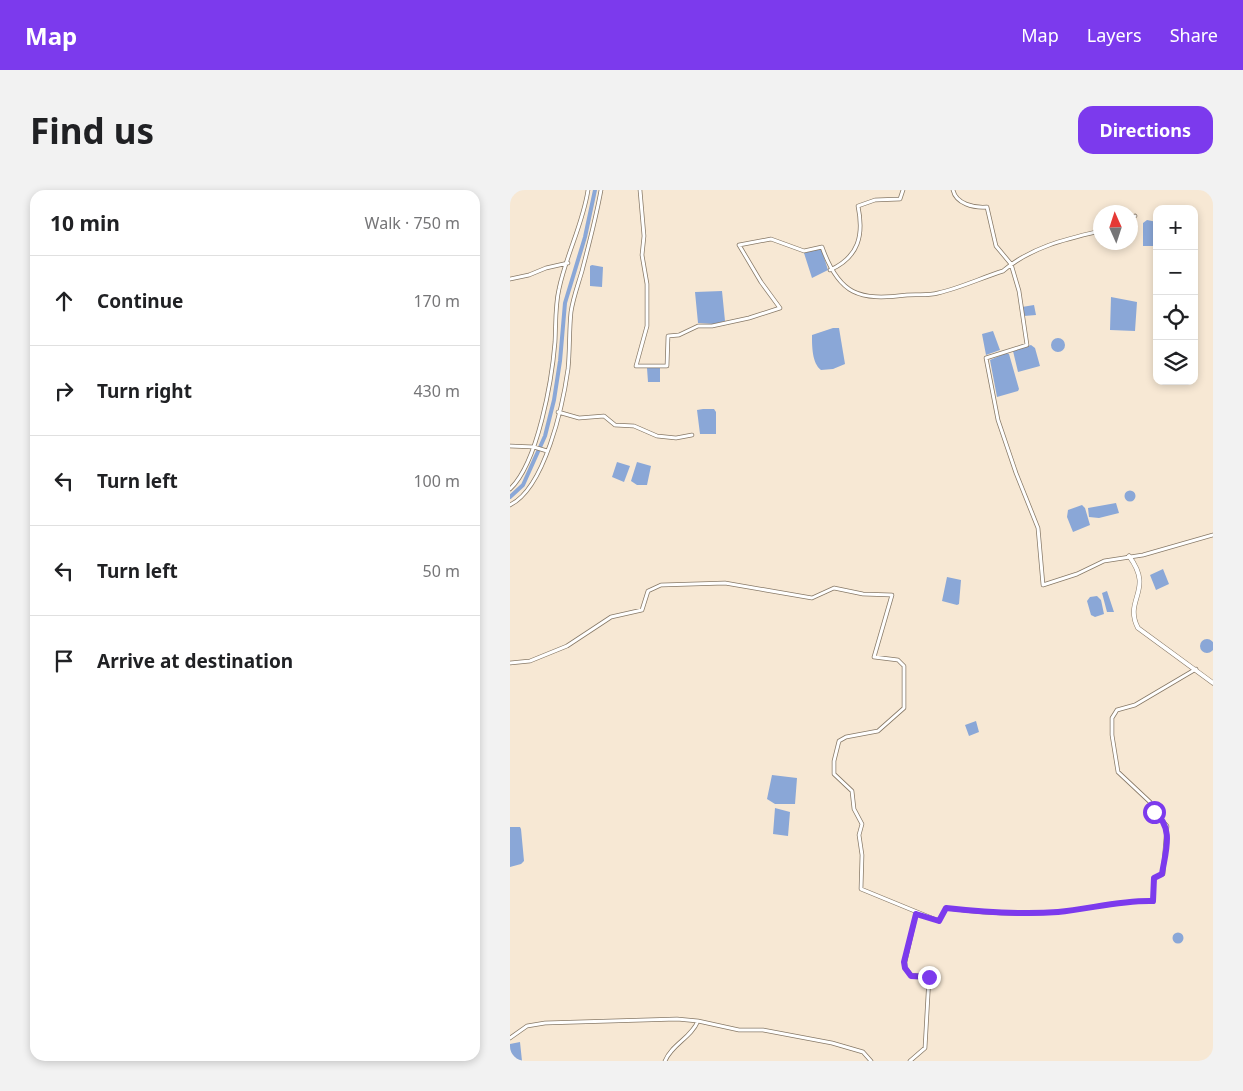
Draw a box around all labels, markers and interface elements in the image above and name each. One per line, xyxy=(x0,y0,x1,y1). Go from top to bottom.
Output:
text: Map xyxy=(25,19,77,52)
text: Map xyxy=(1021,23,1059,47)
text: Layers xyxy=(1087,23,1142,47)
text: Share xyxy=(1170,23,1218,47)
button: Directions xyxy=(1078,106,1213,154)
text: Find us xyxy=(30,107,154,154)
north arrow xyxy=(1093,205,1138,250)
map controls xyxy=(1153,205,1198,385)
button: + xyxy=(1153,205,1198,250)
text: 10 min xyxy=(50,209,120,237)
text: Walk · 750 m xyxy=(365,212,460,234)
button: − xyxy=(1153,250,1198,295)
icon: ahead xyxy=(50,287,78,315)
text: Continue xyxy=(97,288,183,314)
text: 170 m xyxy=(413,290,460,312)
button: locate xyxy=(1153,295,1198,340)
button: layers xyxy=(1153,340,1198,385)
icon: right xyxy=(50,377,78,405)
text: Turn right xyxy=(97,378,192,404)
text: 430 m xyxy=(413,380,460,402)
icon: left xyxy=(50,467,78,495)
text: Turn left xyxy=(97,468,178,494)
text: 100 m xyxy=(413,470,460,492)
icon: left xyxy=(50,557,78,585)
text: Turn left xyxy=(97,558,178,584)
text: 50 m xyxy=(423,560,460,582)
icon: arrive xyxy=(50,647,78,675)
text: Arrive at destination xyxy=(97,648,293,674)
route start xyxy=(1143,801,1166,824)
route end xyxy=(918,966,941,989)

